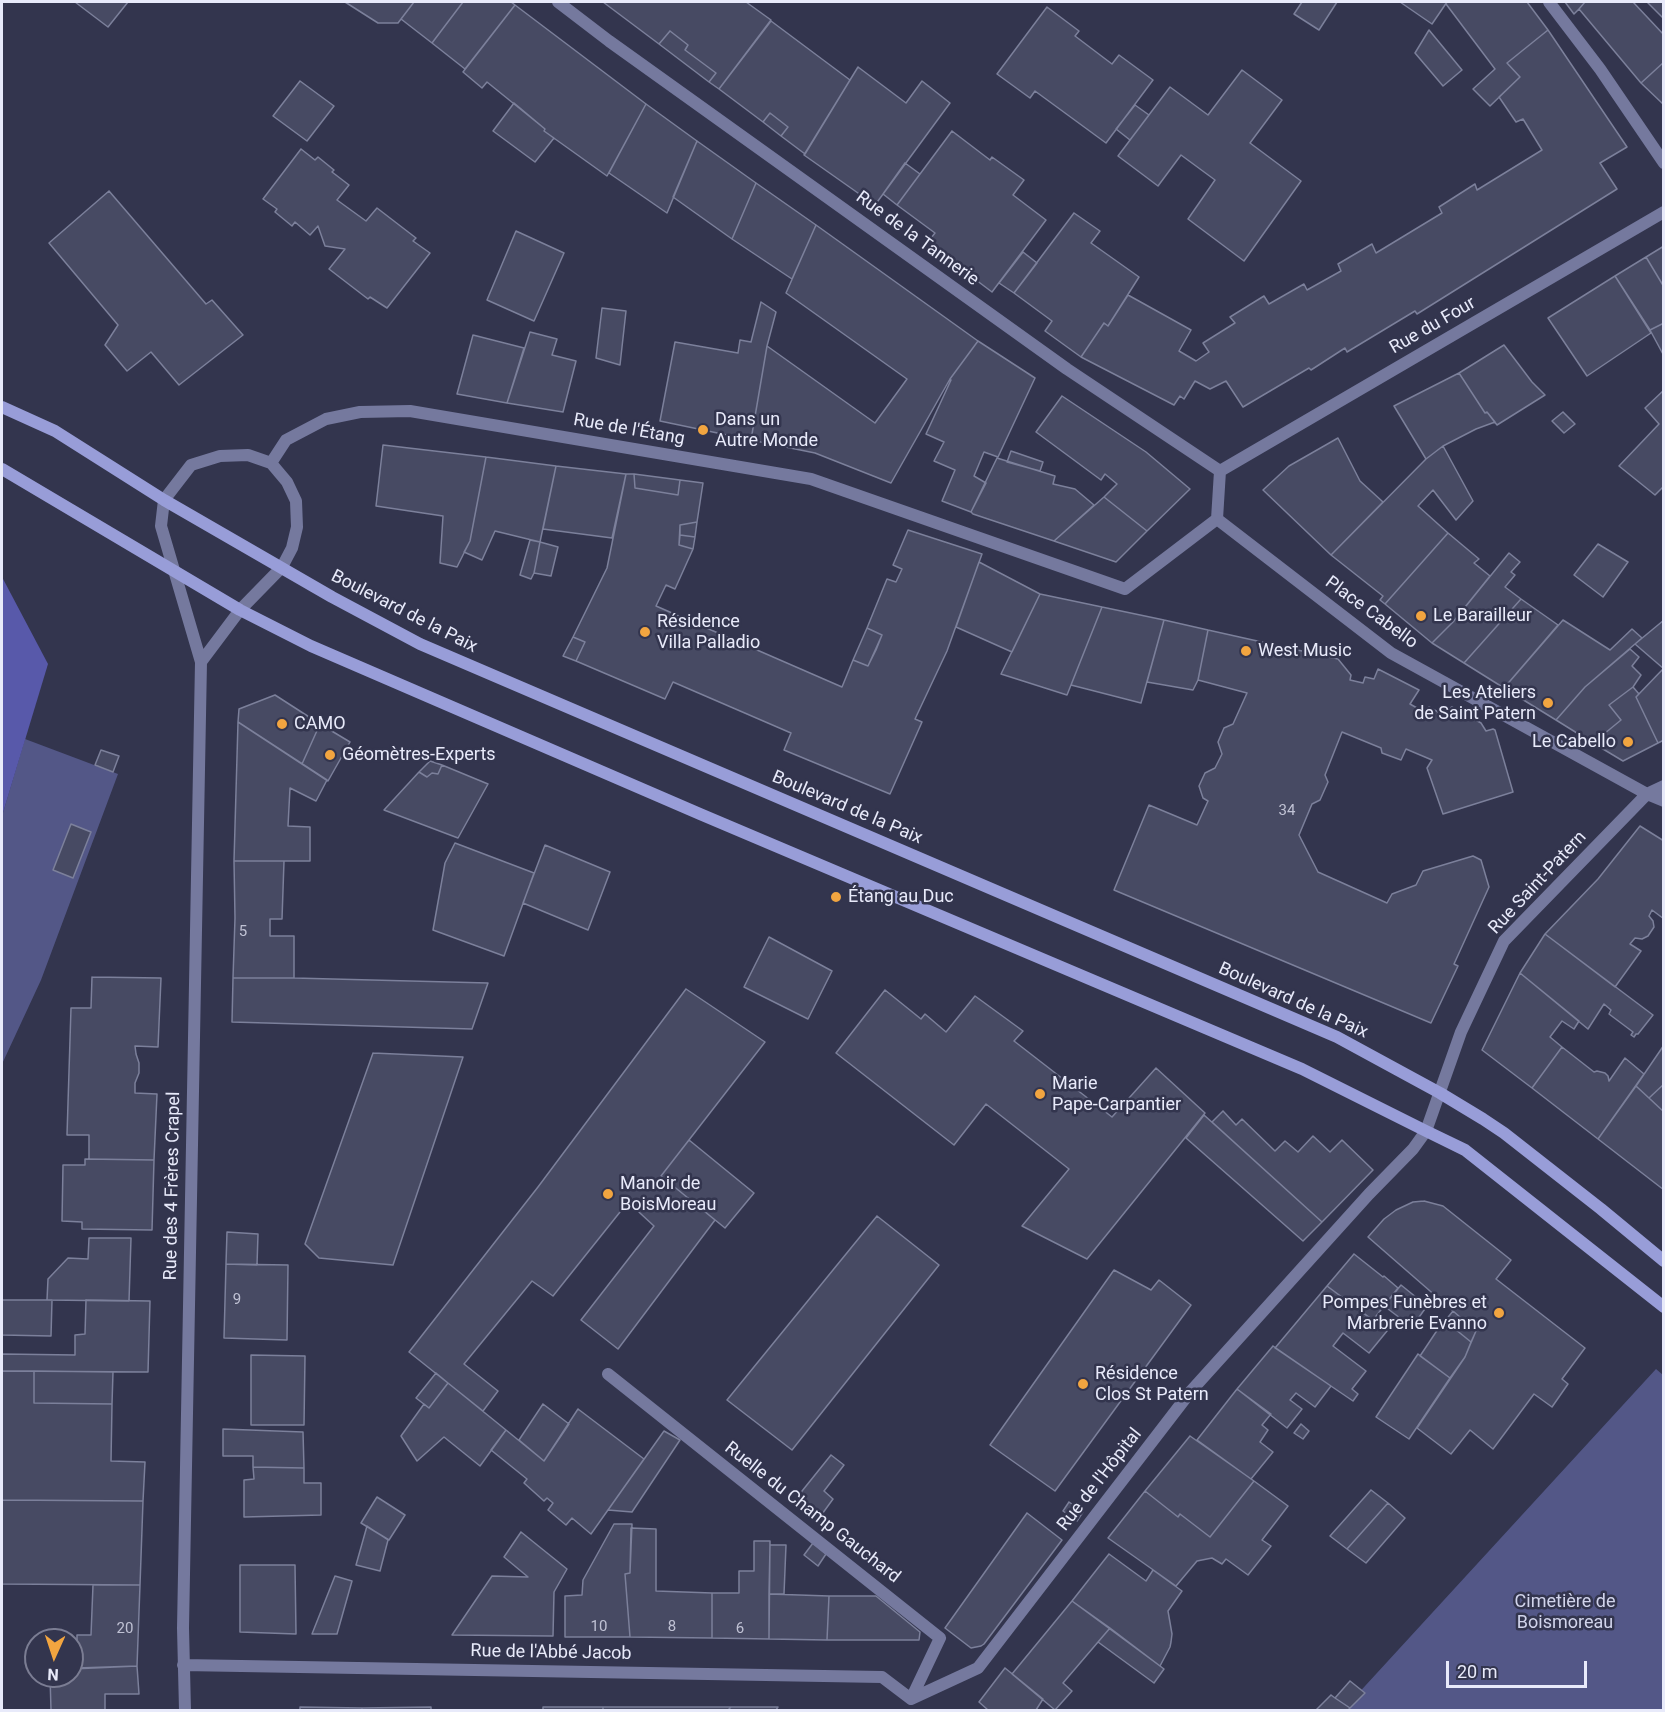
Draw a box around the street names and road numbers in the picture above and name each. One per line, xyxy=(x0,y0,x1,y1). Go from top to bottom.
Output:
street label: Rue de la Tannerie xyxy=(851,187,983,291)
street label: Rue du Four xyxy=(1386,293,1480,359)
street label: Rue de l'Étang xyxy=(572,410,686,450)
street label: Boulevard de la Paix xyxy=(327,566,481,658)
street label: Place Cabello xyxy=(1321,572,1421,654)
street label: Boulevard de la Paix xyxy=(769,767,925,849)
street label: Rue Saint-Patern xyxy=(1485,827,1591,939)
street label: Boulevard de la Paix xyxy=(1215,958,1371,1044)
street label: Rue des 4 Frères Crapel xyxy=(161,1091,185,1281)
street label: Rue de l'Hôpital xyxy=(1053,1424,1147,1536)
street label: Ruelle du Champ Gauchard xyxy=(720,1438,904,1588)
street label: Rue de l'Abbé Jacob xyxy=(470,1641,632,1665)

